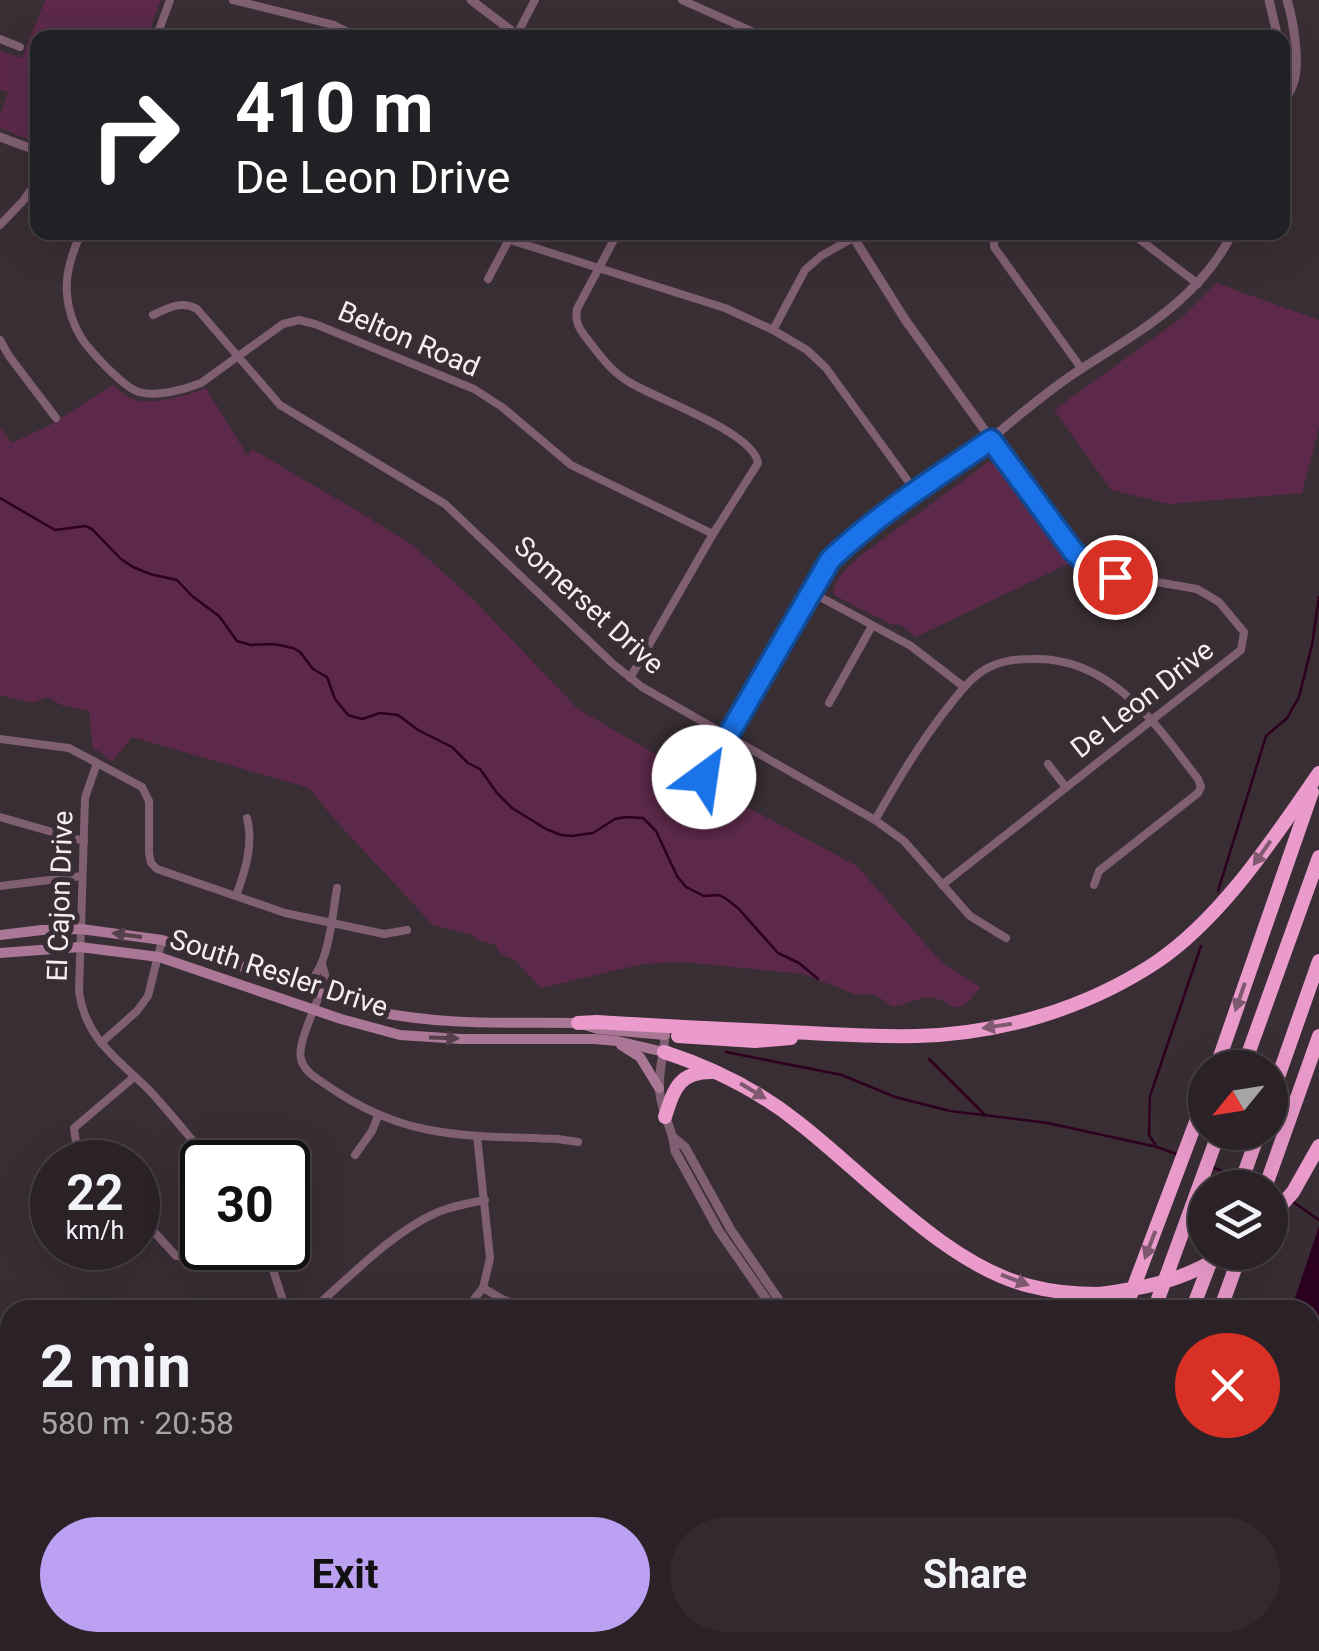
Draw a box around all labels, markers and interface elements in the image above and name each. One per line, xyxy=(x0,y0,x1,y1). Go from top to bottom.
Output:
text: 410 m xyxy=(235,67,434,149)
icon: right xyxy=(70,70,200,200)
text: De Leon Drive xyxy=(235,151,510,204)
street label: Belton Road xyxy=(333,294,485,384)
street label: Somerset Drive xyxy=(507,529,671,681)
pin xyxy=(1073,535,1158,620)
icon: arrive xyxy=(1088,550,1143,605)
street label: De Leon Drive xyxy=(1064,633,1220,765)
position arrow xyxy=(652,725,756,829)
street label: El Cajon Drive xyxy=(41,810,79,982)
one-way arrow xyxy=(1253,839,1272,866)
street label: South Resler Drive xyxy=(166,922,392,1024)
one-way arrow xyxy=(110,926,142,942)
one-way arrow xyxy=(1232,983,1247,1013)
one-way arrow xyxy=(981,1019,1013,1035)
one-way arrow xyxy=(428,1031,460,1047)
north arrow xyxy=(1188,1050,1288,1150)
map controls xyxy=(1188,1050,1288,1270)
one-way arrow xyxy=(739,1082,767,1099)
speed limit sign: 30 xyxy=(180,1140,310,1270)
text: 22 xyxy=(66,1164,124,1222)
button: layers xyxy=(1188,1170,1288,1270)
text: km/h xyxy=(66,1216,124,1245)
one-way arrow xyxy=(1142,1231,1157,1261)
one-way arrow xyxy=(1000,1273,1030,1289)
text: 2 min xyxy=(40,1331,191,1402)
button: close xyxy=(1175,1333,1280,1438)
text: 580 m · 20:58 xyxy=(40,1404,234,1442)
button: Exit xyxy=(40,1517,650,1632)
button: Share xyxy=(670,1517,1280,1632)

